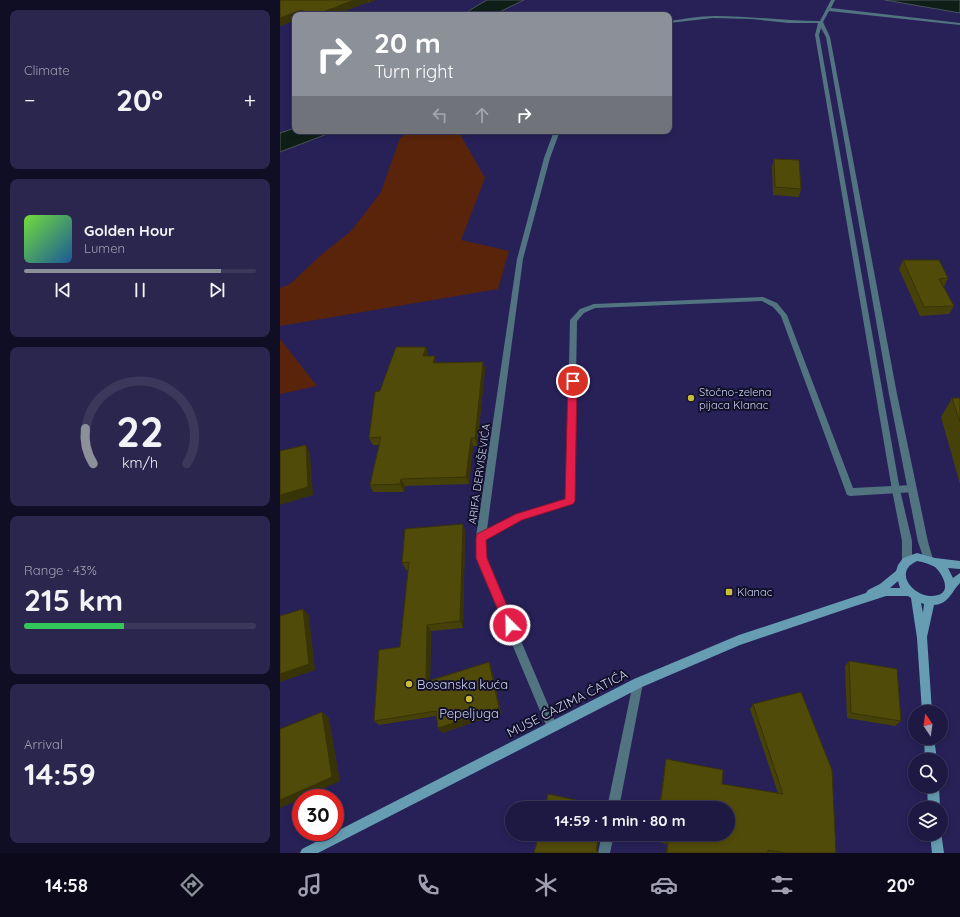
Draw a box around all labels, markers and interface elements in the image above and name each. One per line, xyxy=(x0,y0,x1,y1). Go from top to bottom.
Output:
text: 20 m xyxy=(374,25,441,60)
icon: right xyxy=(308,28,360,80)
text: Turn right xyxy=(374,60,454,83)
text: Climate xyxy=(24,62,70,78)
text: 20° xyxy=(116,81,163,119)
text: − xyxy=(24,86,35,114)
text: + xyxy=(244,86,256,114)
icon: left xyxy=(429,104,451,126)
icon: ahead xyxy=(471,104,493,126)
icon: right xyxy=(513,104,535,126)
text: Golden Hour xyxy=(84,221,175,240)
text: Lumen xyxy=(84,240,125,256)
icon: previous xyxy=(52,279,74,301)
icon: pause xyxy=(129,279,151,301)
icon: next xyxy=(206,279,228,301)
pin xyxy=(556,364,590,398)
icon: arrive xyxy=(562,370,584,392)
place label: Stočno-zelena pijaca Klanac xyxy=(699,385,772,412)
marker: Stočno-zelena pijaca Klanac xyxy=(686,393,696,403)
text: 22 xyxy=(116,405,164,457)
street label: ARIFA DERVIŠEVIĆA xyxy=(465,423,493,525)
text: km/h xyxy=(122,454,158,472)
text: Range · 43% xyxy=(24,562,97,578)
text: 215 km xyxy=(24,581,123,619)
place label: Klanac xyxy=(737,585,773,599)
marker: Klanac xyxy=(724,587,734,597)
position arrow xyxy=(489,604,531,646)
street label: MUSE ĆAZIMA ĆATIĆA xyxy=(504,665,631,740)
place label: Bosanska kuća xyxy=(417,676,508,692)
marker: Bosanska kuća xyxy=(404,679,414,689)
marker: Pepeljuga xyxy=(464,694,474,704)
place label: Pepeljuga xyxy=(439,705,499,721)
north arrow xyxy=(908,705,948,745)
map controls xyxy=(908,705,948,841)
text: Arrival xyxy=(24,736,63,752)
button: search xyxy=(908,753,948,793)
text: 14:59 xyxy=(24,755,96,793)
speed limit sign: 30 xyxy=(292,789,344,841)
button: layers xyxy=(908,801,948,841)
text: 14:59 · 1 min · 80 m xyxy=(554,811,686,830)
icon: directions xyxy=(178,871,206,899)
icon: music xyxy=(296,871,324,899)
icon: phone xyxy=(414,871,442,899)
icon: climate xyxy=(532,871,560,899)
icon: car xyxy=(650,871,678,899)
icon: filters xyxy=(768,871,796,899)
text: 14:58 xyxy=(45,874,88,897)
text: 20° xyxy=(887,874,915,897)

